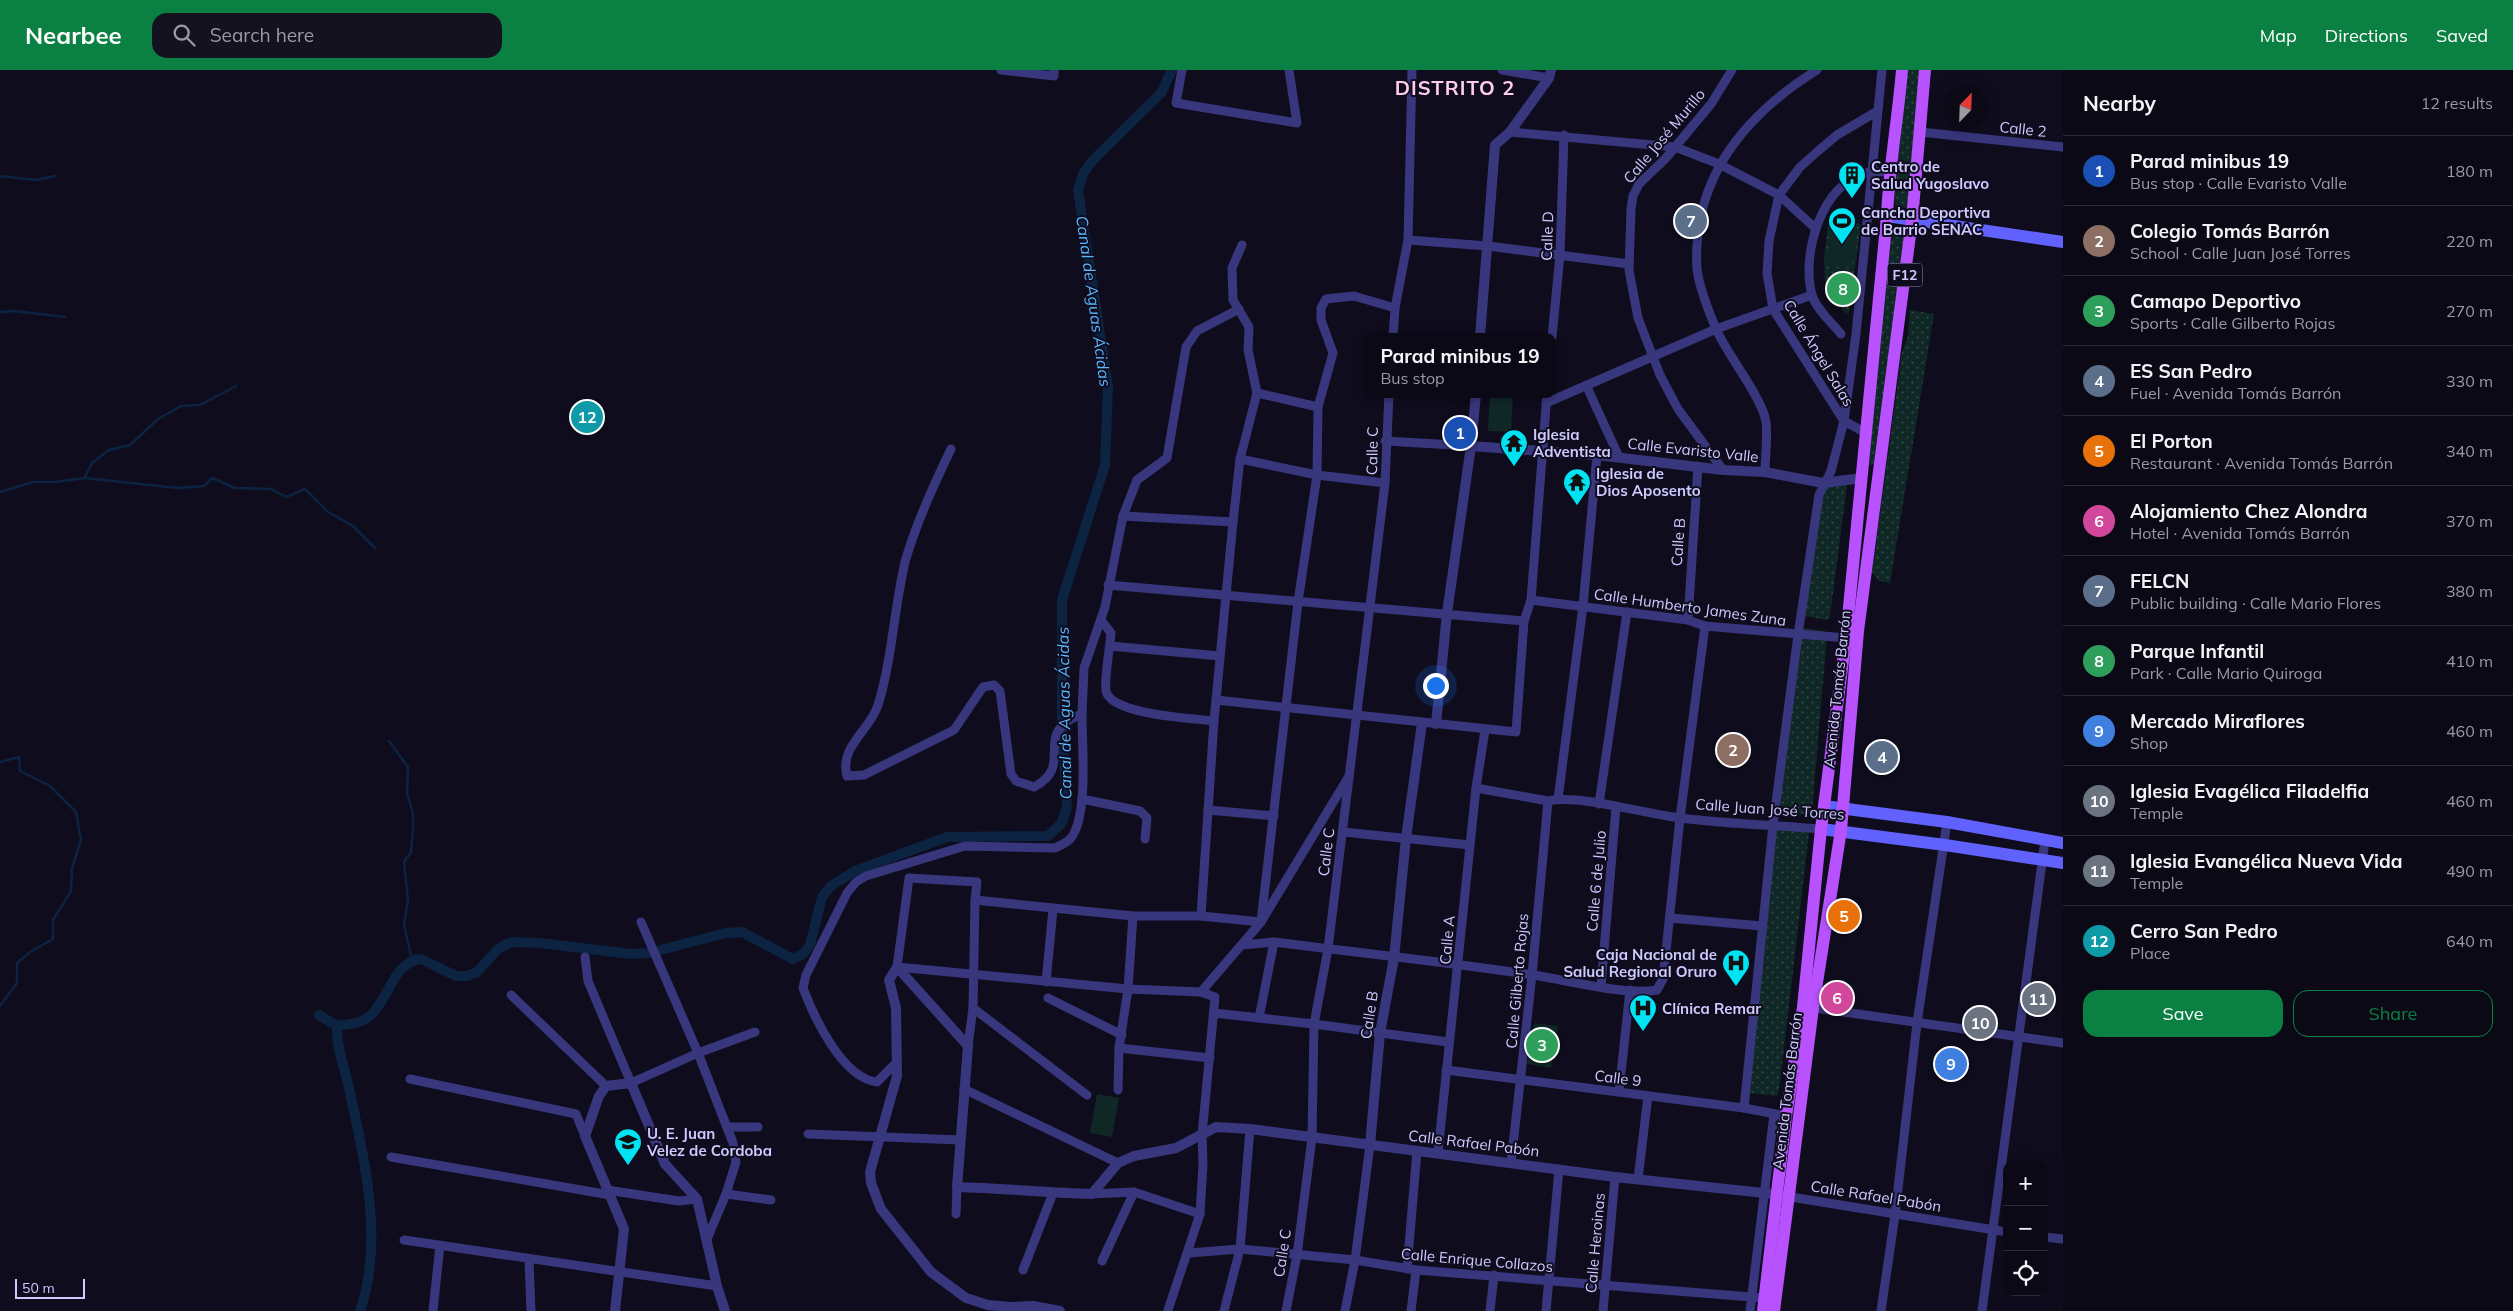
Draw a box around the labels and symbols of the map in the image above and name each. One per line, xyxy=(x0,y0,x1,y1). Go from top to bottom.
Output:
district label: DISTRITO 2 xyxy=(1395,75,1515,100)
street label: Calle José Murillo xyxy=(1619,85,1709,187)
north arrow xyxy=(1943,85,1988,130)
street label: Calle 2 xyxy=(1999,117,2047,141)
place label: Centro de Salud Yugoslavo xyxy=(1871,157,1989,193)
building icon: Centro de Salud Yugoslavo xyxy=(1837,160,1867,199)
pin: 7 xyxy=(1675,202,1707,240)
place label: Cancha Deportiva de Barrio SENAC xyxy=(1861,203,1990,239)
sports icon: Cancha Deportiva de Barrio SENAC xyxy=(1827,206,1857,245)
street label: Calle D xyxy=(1537,211,1557,261)
water label: Canal de Aguas Ácidas xyxy=(1072,214,1116,388)
road number: F12 xyxy=(1888,264,1922,286)
pin: 8 xyxy=(1827,270,1859,308)
street label: Calle Ángel Salas xyxy=(1780,296,1858,410)
pin: 12 xyxy=(571,398,603,436)
pin: 1 xyxy=(1444,414,1476,452)
place label: Iglesia Adventista xyxy=(1533,425,1611,461)
street label: Calle C xyxy=(1362,427,1382,475)
temple icon: Iglesia Adventista xyxy=(1499,428,1529,467)
street label: Calle Evaristo Valle xyxy=(1627,434,1759,466)
place label: Iglesia de Dios Aposento xyxy=(1596,464,1701,500)
temple icon: Iglesia de Dios Aposento xyxy=(1562,467,1592,506)
street label: Calle B xyxy=(1667,517,1689,567)
street label: Calle Humberto James Zuna xyxy=(1593,584,1787,630)
street label: Avenida Tomás Barrón xyxy=(1819,609,1855,769)
water label: Canal de Aguas Ácidas xyxy=(1052,627,1076,799)
your location xyxy=(1423,673,1449,699)
pin: 2 xyxy=(1717,731,1749,769)
pin: 4 xyxy=(1866,738,1898,776)
street label: Calle Juan José Torres xyxy=(1695,794,1845,824)
street label: Calle C xyxy=(1314,827,1338,877)
street label: Calle 6 de Julio xyxy=(1582,830,1610,932)
pin: 5 xyxy=(1828,897,1860,935)
street label: Calle Gilberto Rojas xyxy=(1502,913,1532,1049)
street label: Calle A xyxy=(1435,915,1459,965)
place label: Caja Nacional de Salud Regional Oruro xyxy=(1563,945,1717,981)
hospital icon: Caja Nacional de Salud Regional Oruro xyxy=(1721,948,1751,987)
pin: 6 xyxy=(1821,979,1853,1017)
pin: 11 xyxy=(2022,980,2054,1018)
street label: Calle B xyxy=(1356,990,1382,1040)
hospital icon: Clínica Remar xyxy=(1628,993,1658,1032)
place label: Clínica Remar xyxy=(1662,999,1761,1018)
pin: 10 xyxy=(1964,1004,1996,1042)
street label: Avenida Tomás Barrón xyxy=(1768,1011,1806,1171)
pin: 3 xyxy=(1526,1026,1558,1064)
pin: 9 xyxy=(1935,1045,1967,1083)
street label: Calle 9 xyxy=(1593,1066,1643,1090)
place label: U. E. Juan Velez de Cordoba xyxy=(646,1124,772,1160)
street label: Calle Rafael Pabón xyxy=(1407,1126,1541,1160)
school or university icon: U. E. Juan Velez de Cordoba xyxy=(613,1127,643,1166)
street label: Calle Rafael Pabón xyxy=(1809,1176,1943,1216)
street label: Calle Heroinas xyxy=(1581,1192,1609,1294)
street label: Calle C xyxy=(1269,1228,1295,1278)
street label: Calle Enrique Collazos xyxy=(1400,1244,1554,1276)
scale bar xyxy=(15,1276,85,1299)

